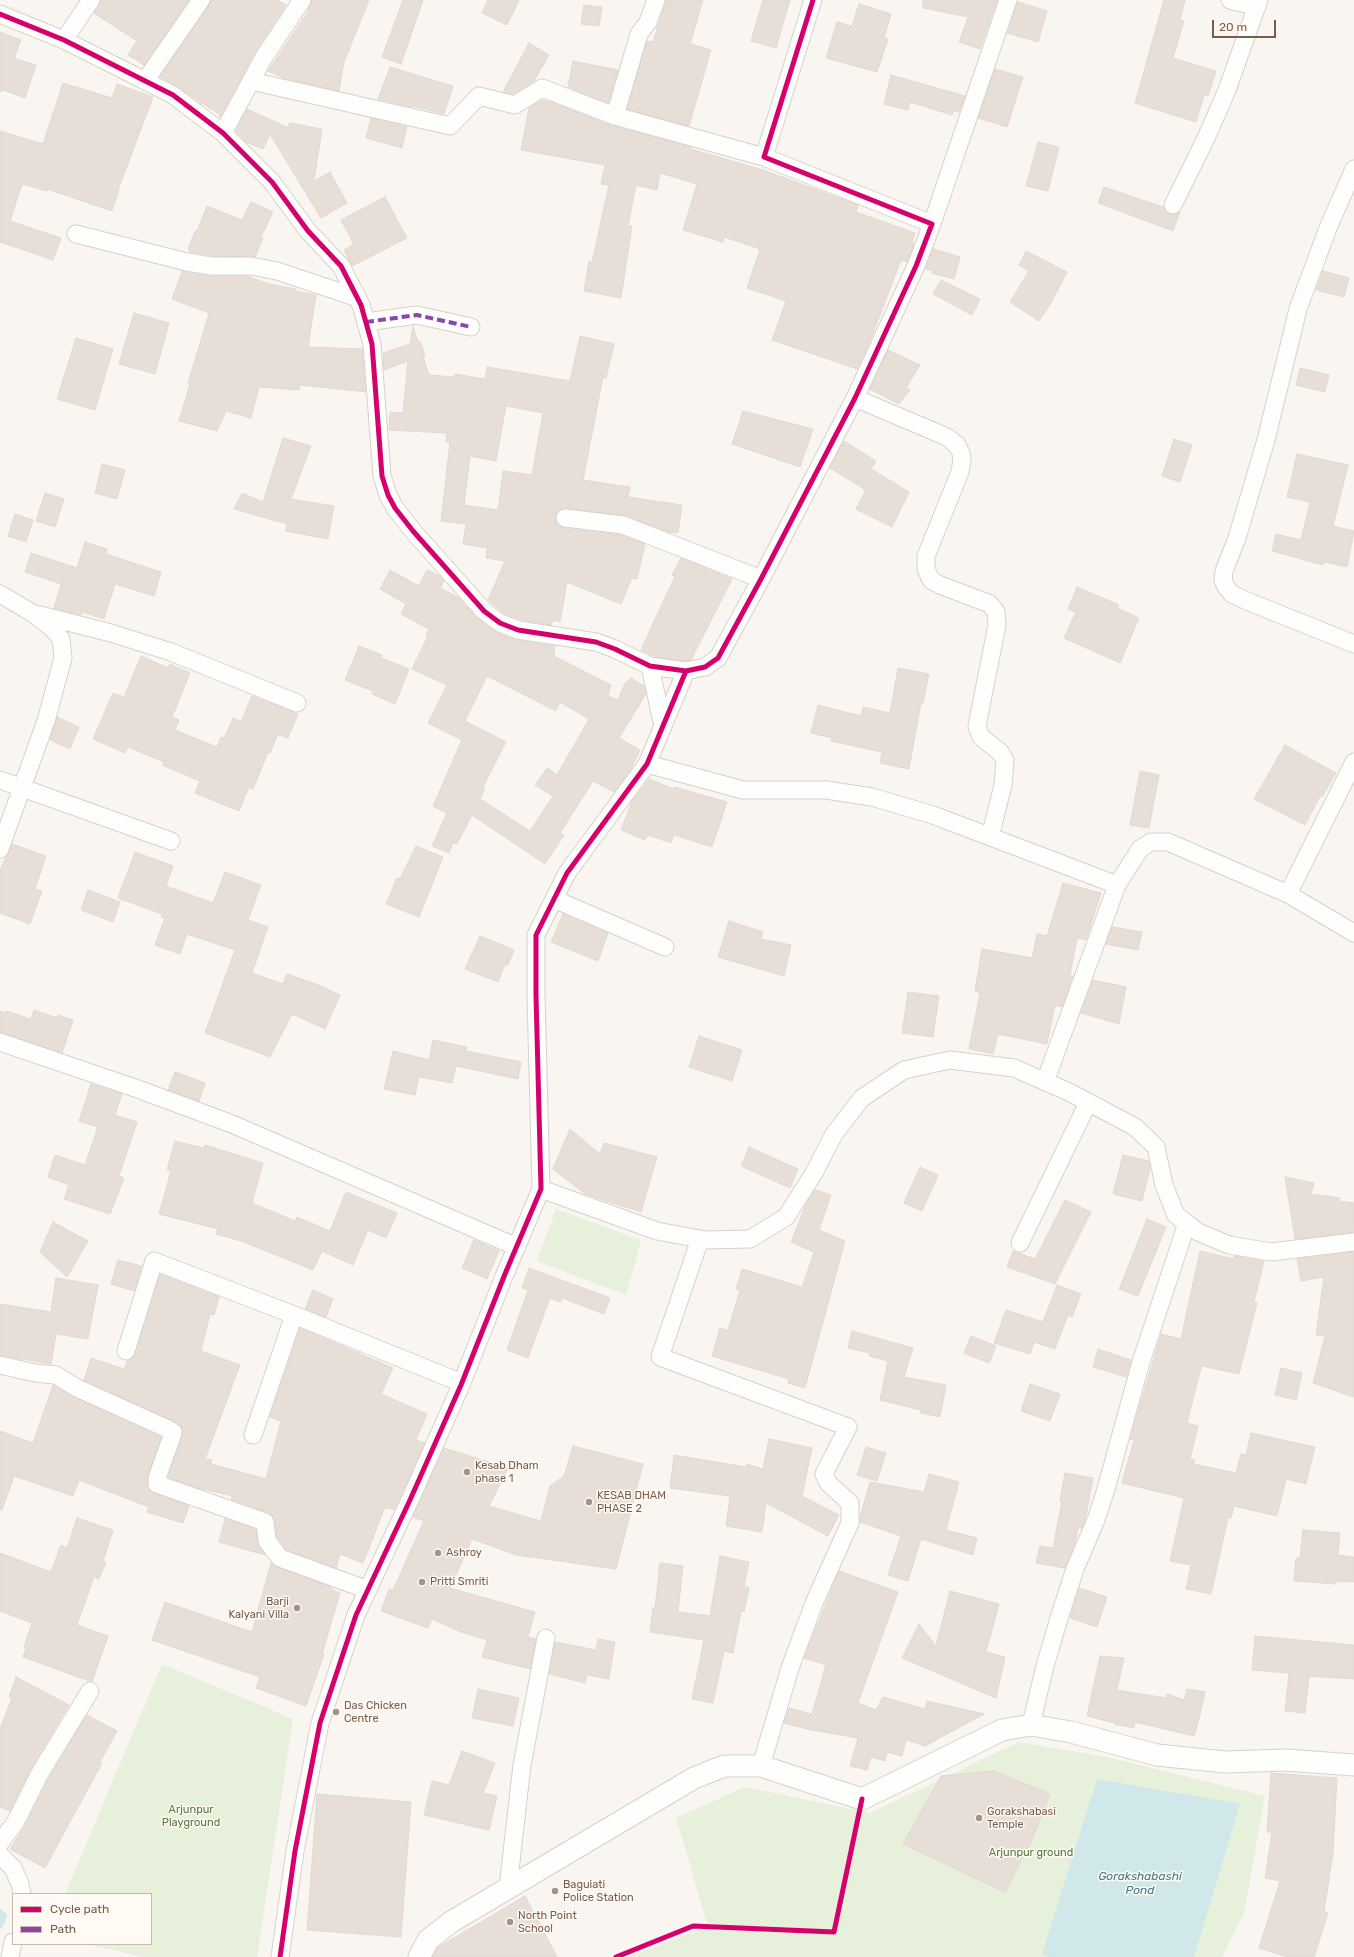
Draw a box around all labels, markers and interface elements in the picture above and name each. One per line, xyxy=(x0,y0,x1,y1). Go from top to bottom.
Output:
scale bar xyxy=(1214,12,1278,38)
text: 20 m xyxy=(1219,20,1247,34)
place label: Kesab Dham phase 1 xyxy=(475,1459,538,1485)
marker: Kesab Dham phase 1 xyxy=(462,1467,472,1477)
place label: KESAB DHAM PHASE 2 xyxy=(597,1489,666,1515)
marker: KESAB DHAM PHASE 2 xyxy=(584,1497,594,1507)
place label: Ashroy xyxy=(446,1546,482,1560)
marker: Ashroy xyxy=(433,1548,443,1558)
place label: Pritti Smriti xyxy=(430,1575,488,1589)
marker: Pritti Smriti xyxy=(417,1577,427,1587)
place label: Barji Kalyani Villa xyxy=(229,1595,289,1621)
marker: Barji Kalyani Villa xyxy=(292,1603,302,1613)
place label: Das Chicken Centre xyxy=(344,1699,407,1725)
marker: Das Chicken Centre xyxy=(331,1707,341,1717)
park label: Arjunpur Playground xyxy=(162,1803,220,1829)
place label: Gorakshabasi Temple xyxy=(987,1805,1056,1831)
marker: Gorakshabasi Temple xyxy=(974,1813,984,1823)
park label: Arjunpur ground xyxy=(989,1846,1073,1860)
water label: Gorakshabashi Pond xyxy=(1098,1870,1182,1898)
place label: Baguiati Police Station xyxy=(563,1878,634,1904)
marker: Baguiati Police Station xyxy=(550,1886,560,1896)
legend xyxy=(12,1893,152,1945)
text: Cycle path xyxy=(50,1902,109,1916)
place label: North Point School xyxy=(518,1909,577,1935)
marker: North Point School xyxy=(505,1917,515,1927)
text: Path xyxy=(50,1922,76,1936)

